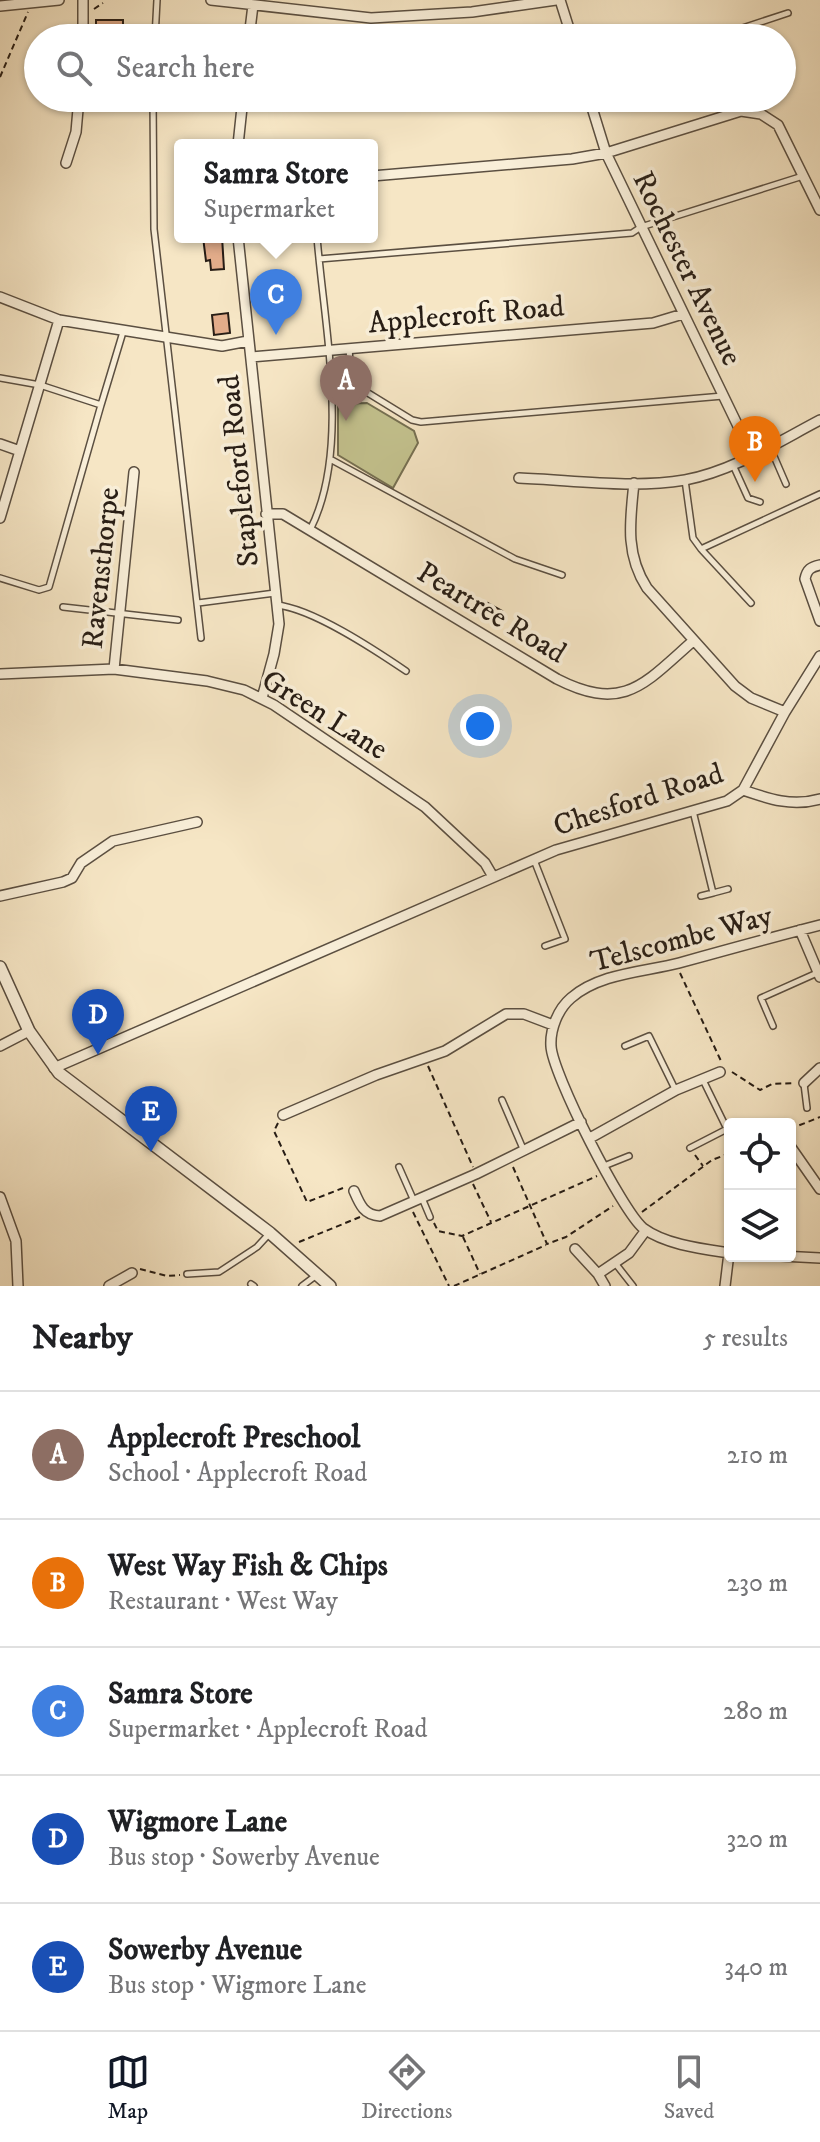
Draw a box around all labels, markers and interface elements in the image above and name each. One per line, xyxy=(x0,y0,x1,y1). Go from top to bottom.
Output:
search box xyxy=(24,24,796,112)
icon: search xyxy=(52,46,96,90)
text: Search here xyxy=(116,50,255,87)
popup xyxy=(174,139,378,243)
text: Samra Store xyxy=(204,156,348,193)
street label: Rochester Avenue xyxy=(624,165,750,372)
text: Supermarket xyxy=(204,193,335,226)
pin: C xyxy=(250,269,302,335)
street label: Applecroft Road xyxy=(367,288,566,342)
pin: A xyxy=(320,355,372,421)
street label: Stapleford Road xyxy=(211,373,268,569)
pin: B xyxy=(729,416,781,482)
street label: Ravensthorpe xyxy=(75,486,128,651)
street label: Peartree Road xyxy=(410,554,573,672)
street label: Green Lane xyxy=(254,662,394,768)
your location xyxy=(460,706,500,746)
street label: Chesford Road xyxy=(549,756,728,845)
street label: Telscombe Way xyxy=(587,897,777,981)
pin: D xyxy=(72,989,124,1055)
pin: E xyxy=(125,1086,177,1152)
map controls xyxy=(724,1118,796,1262)
button: locate xyxy=(724,1118,796,1190)
button: layers xyxy=(724,1190,796,1262)
text: Nearby xyxy=(32,1317,133,1359)
text: 5 results xyxy=(703,1322,788,1355)
text: Applecroft Preschool xyxy=(108,1420,360,1457)
text: A xyxy=(50,1439,66,1472)
text: 210 m xyxy=(727,1439,788,1472)
text: School · Applecroft Road xyxy=(108,1457,367,1490)
text: West Way Fish & Chips xyxy=(108,1548,388,1585)
text: B xyxy=(50,1567,66,1600)
text: 230 m xyxy=(726,1567,788,1600)
text: Restaurant · West Way xyxy=(108,1585,338,1618)
text: Samra Store xyxy=(108,1676,253,1713)
text: C xyxy=(49,1695,67,1728)
text: 280 m xyxy=(723,1695,788,1728)
text: Supermarket · Applecroft Road xyxy=(108,1713,427,1746)
text: Wigmore Lane xyxy=(108,1804,287,1841)
text: D xyxy=(48,1823,68,1856)
text: 320 m xyxy=(726,1823,788,1856)
text: Bus stop · Sowerby Avenue xyxy=(108,1841,380,1874)
text: Sowerby Avenue xyxy=(108,1932,302,1969)
text: E xyxy=(49,1951,67,1984)
text: 340 m xyxy=(724,1951,788,1984)
text: Bus stop · Wigmore Lane xyxy=(108,1969,367,2002)
tab: Map xyxy=(106,2050,150,2125)
tab: Directions xyxy=(361,2050,452,2125)
tab: Saved xyxy=(664,2050,714,2125)

